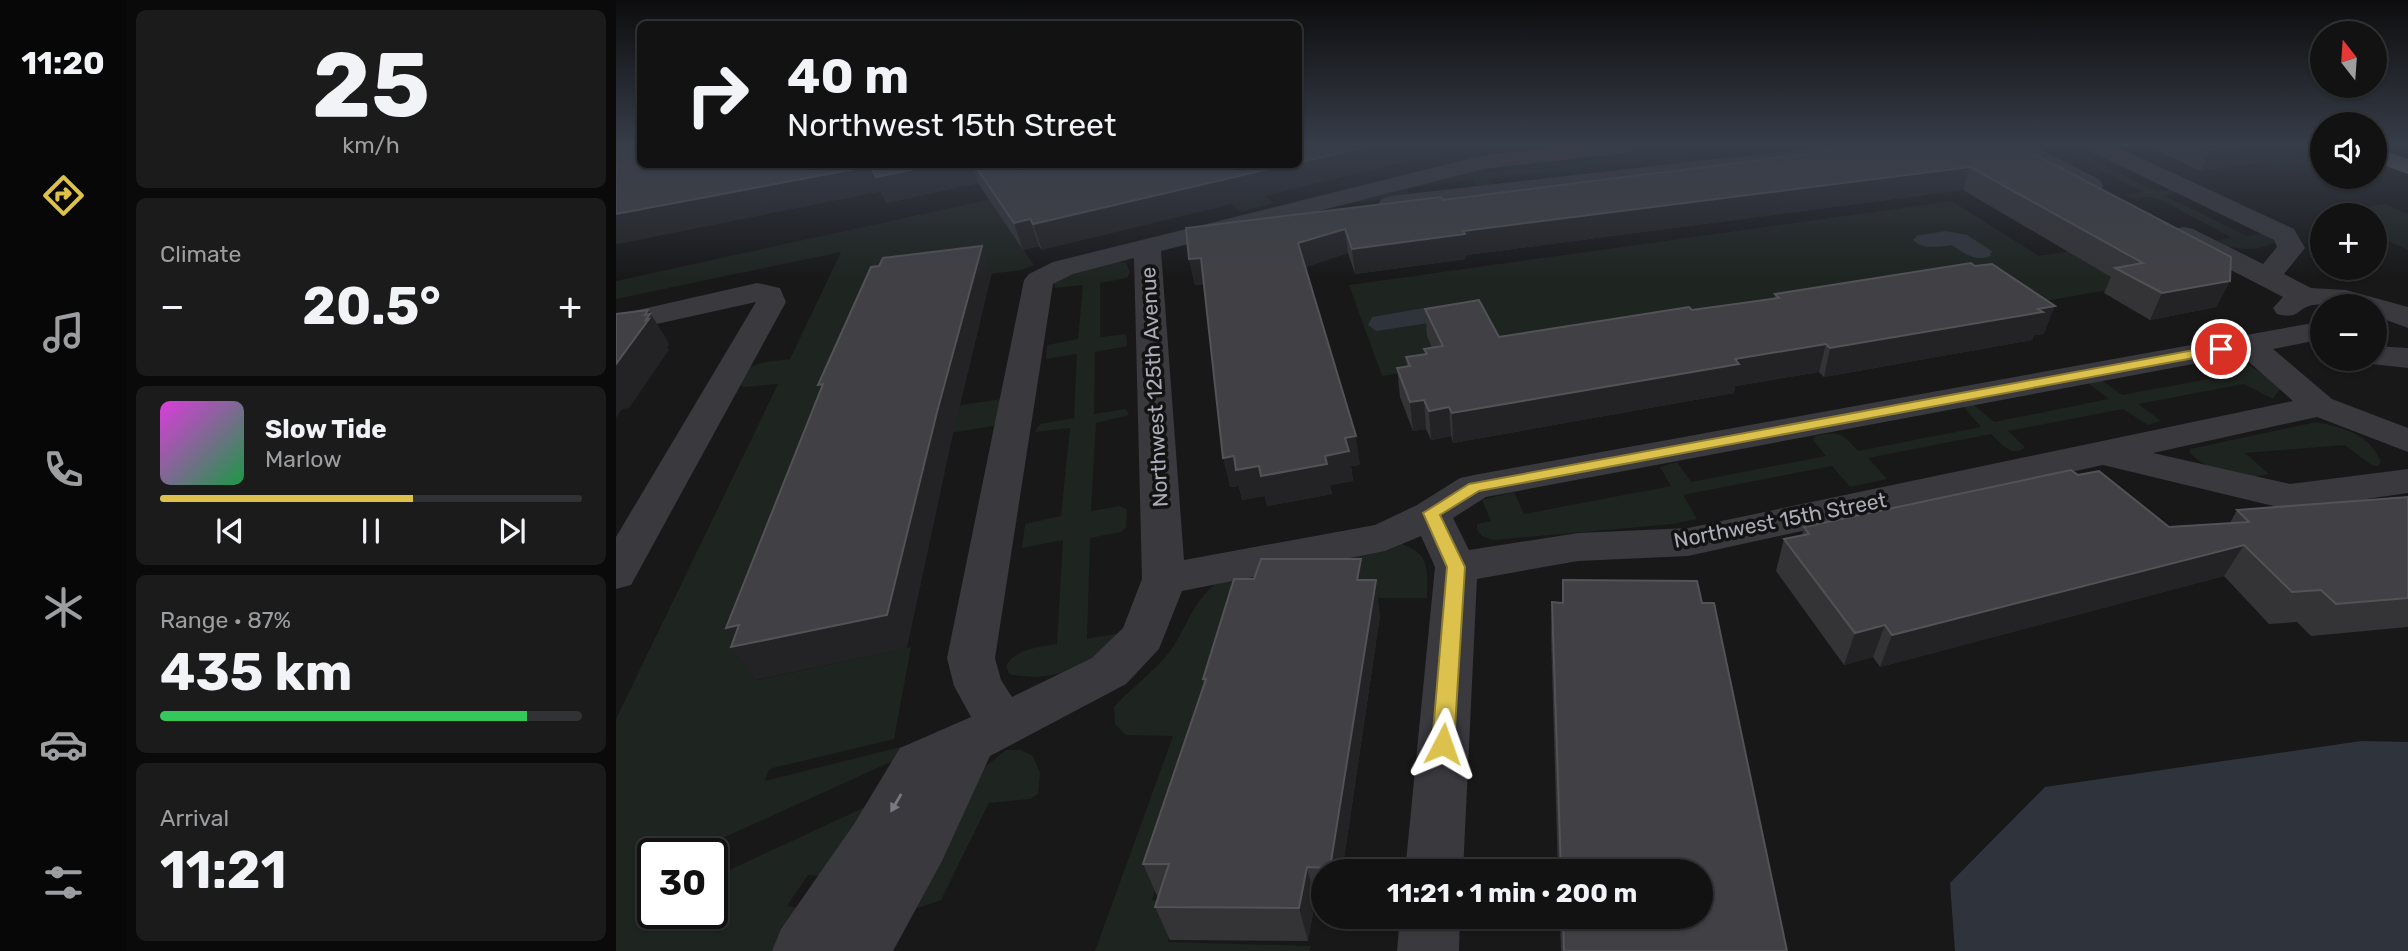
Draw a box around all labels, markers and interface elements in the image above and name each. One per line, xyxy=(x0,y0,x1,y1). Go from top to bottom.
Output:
north arrow xyxy=(2310,21,2387,98)
map controls xyxy=(2310,21,2387,371)
text: 25 xyxy=(312,31,430,139)
text: 11:20 xyxy=(21,44,105,82)
text: 40 m xyxy=(787,47,909,105)
icon: right xyxy=(672,49,763,140)
text: Northwest 15th Street xyxy=(787,106,1116,144)
button: sound xyxy=(2310,112,2387,189)
text: km/h xyxy=(342,131,400,159)
icon: directions xyxy=(39,171,88,220)
button: + xyxy=(2310,203,2387,280)
text: Climate xyxy=(160,240,241,268)
street label: Northwest 125th Avenue xyxy=(1135,266,1173,508)
text: 20.5° xyxy=(302,275,441,337)
text: − xyxy=(160,283,185,329)
text: + xyxy=(558,283,582,329)
button: − xyxy=(2310,294,2387,371)
icon: music xyxy=(39,308,88,357)
pin xyxy=(2191,319,2251,379)
icon: arrive xyxy=(2202,330,2240,368)
text: Slow Tide xyxy=(265,414,387,445)
icon: phone xyxy=(39,445,88,494)
text: Marlow xyxy=(265,445,342,473)
street label: Northwest 15th Street xyxy=(1672,487,1888,553)
icon: previous xyxy=(211,512,249,550)
icon: pause xyxy=(352,512,390,550)
icon: next xyxy=(493,512,531,550)
icon: climate xyxy=(39,583,88,632)
text: Range · 87% xyxy=(160,606,291,634)
text: 435 km xyxy=(160,641,353,703)
position arrow xyxy=(1406,707,1480,781)
icon: car xyxy=(39,720,88,769)
one-way arrow xyxy=(890,794,902,813)
text: Arrival xyxy=(160,804,229,832)
speed limit sign: 30 xyxy=(637,838,728,929)
text: 11:21 xyxy=(160,839,287,901)
icon: filters xyxy=(39,858,88,907)
text: 11:21 · 1 min · 200 m xyxy=(1387,878,1637,909)

